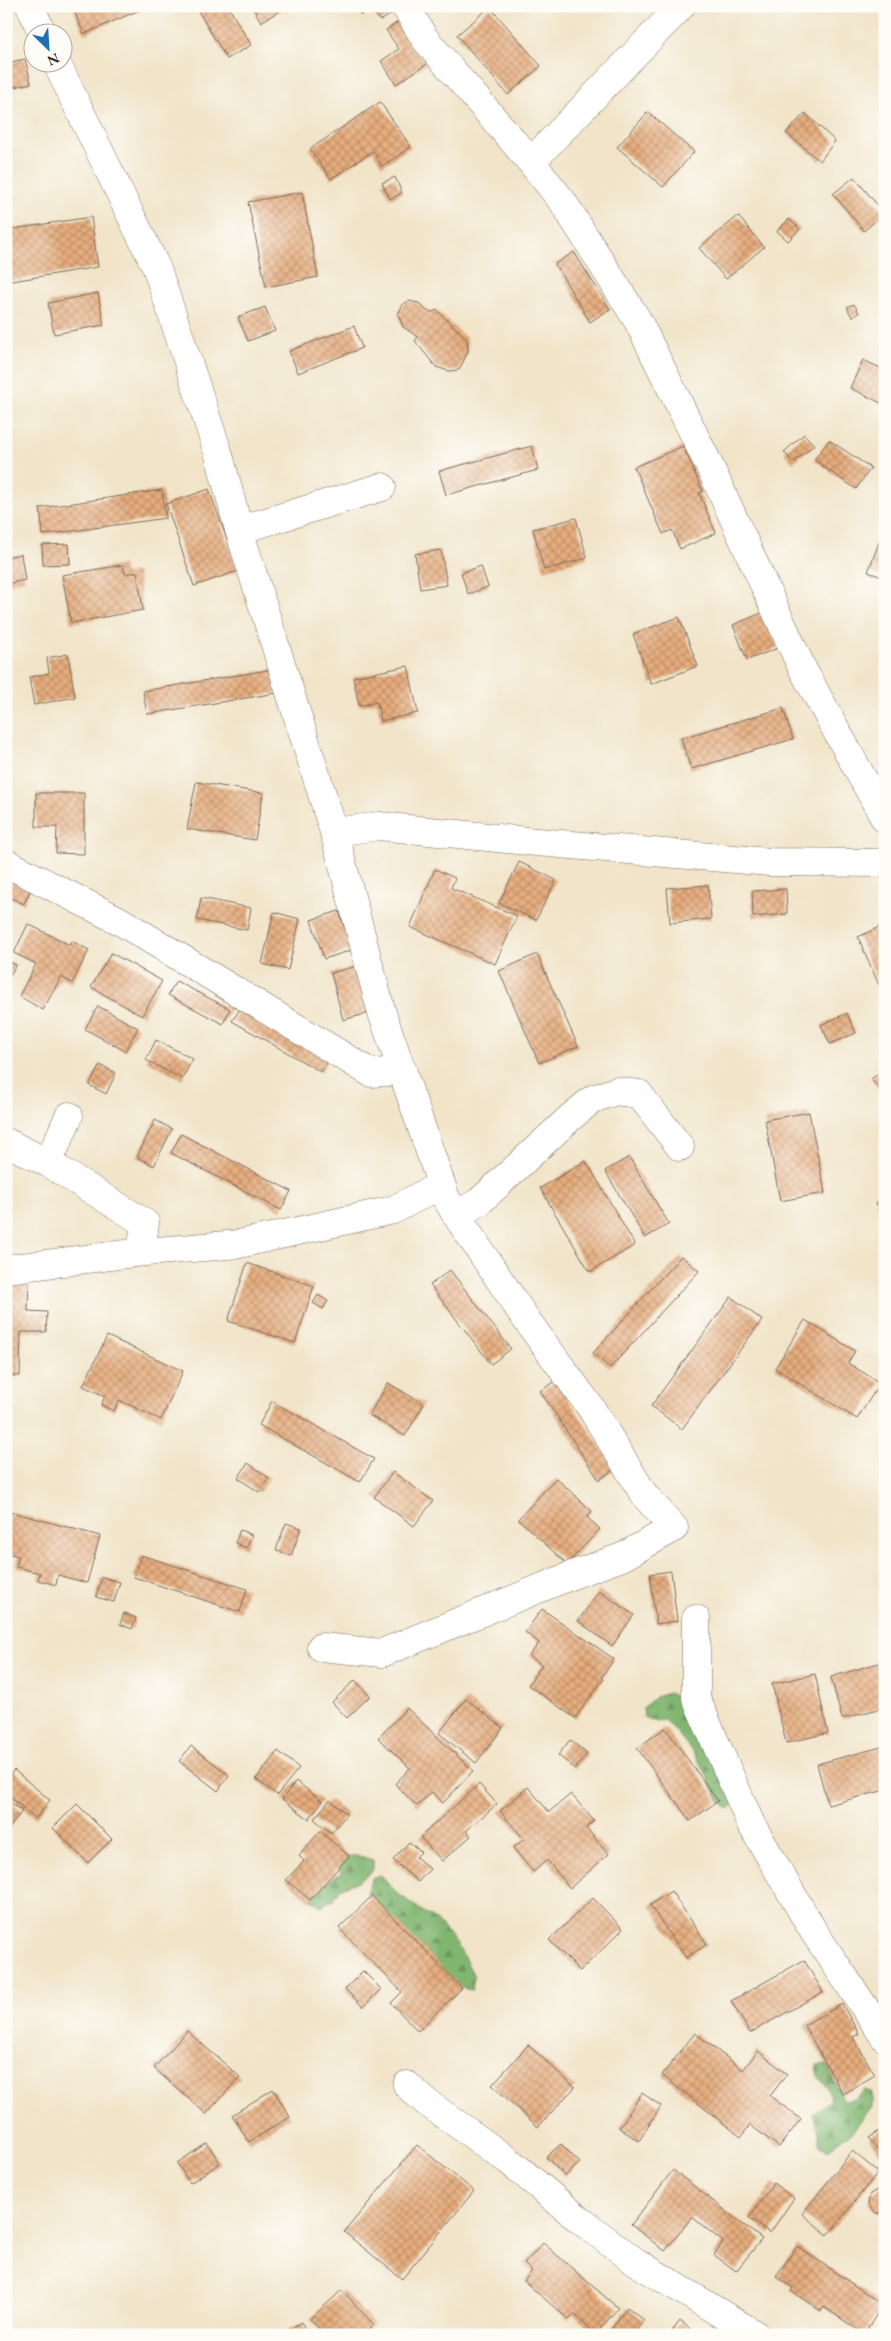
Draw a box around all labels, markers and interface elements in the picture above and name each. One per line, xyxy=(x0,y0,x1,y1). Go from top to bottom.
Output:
north arrow xyxy=(22,22,72,72)
text: N xyxy=(44,49,62,71)

